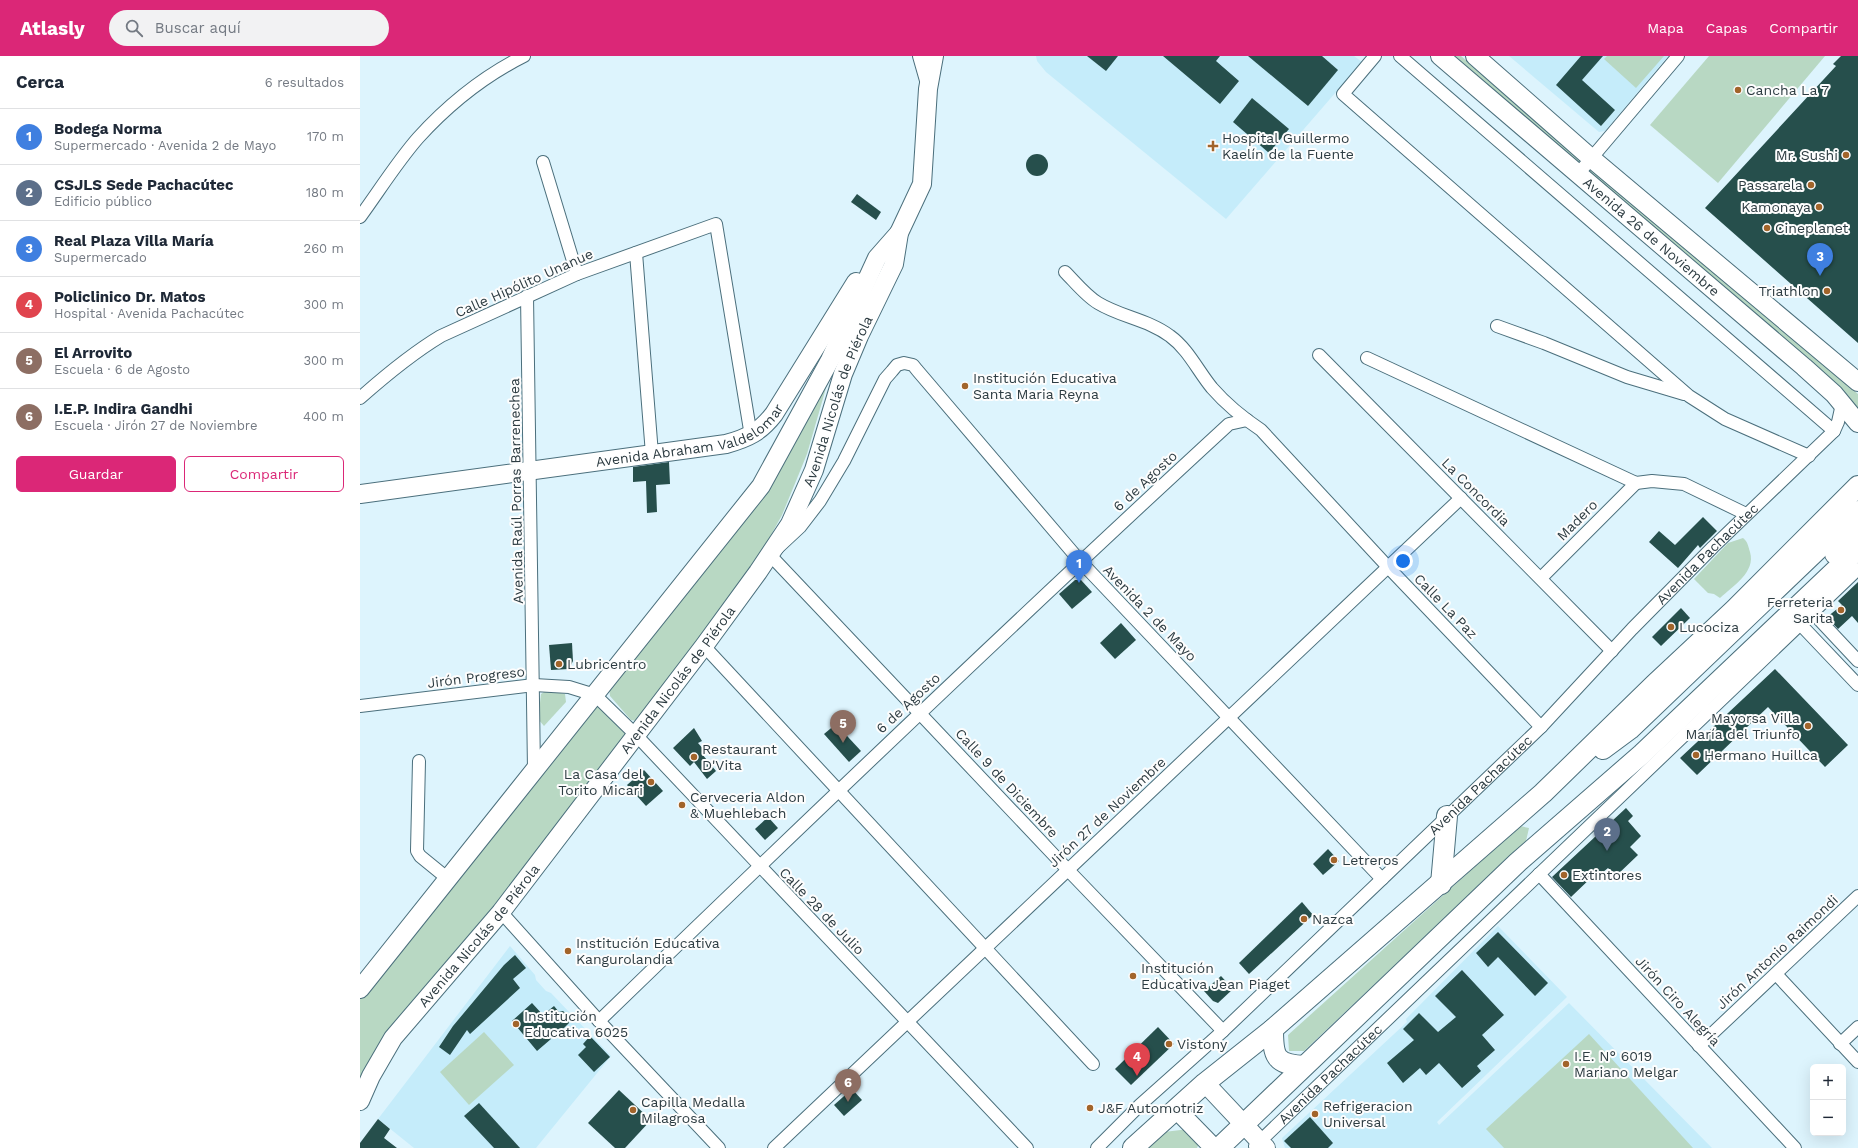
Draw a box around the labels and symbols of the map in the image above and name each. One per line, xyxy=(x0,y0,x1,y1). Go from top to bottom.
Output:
place label: Cancha La 7 xyxy=(1746,82,1829,98)
marker: Cancha La 7 xyxy=(1733,85,1743,95)
place label: Hospital Guillermo Kaelín de la Fuente xyxy=(1222,130,1354,162)
marker: Hospital Guillermo Kaelín de la Fuente xyxy=(1207,140,1219,152)
place label: Mr. Sushi xyxy=(1776,147,1838,163)
marker: Mr. Sushi xyxy=(1841,150,1851,160)
street label: Avenida 26 de Noviembre xyxy=(1580,174,1723,299)
place label: Passarela xyxy=(1738,177,1803,193)
marker: Passarela xyxy=(1806,180,1816,190)
place label: Kamonaya xyxy=(1741,199,1811,215)
marker: Kamonaya xyxy=(1814,202,1824,212)
place label: Cineplanet xyxy=(1775,220,1849,236)
marker: Cineplanet xyxy=(1762,223,1772,233)
pin: 3 xyxy=(1807,243,1833,276)
street label: Calle Hipólito Unanue xyxy=(453,245,595,321)
place label: Triathlon xyxy=(1759,283,1819,299)
marker: Triathlon xyxy=(1822,286,1832,296)
street label: Avenida Nicolás de Piérola xyxy=(800,313,876,489)
place label: Institución Educativa Santa Maria Reyna xyxy=(973,370,1117,402)
street label: Avenida Raúl Porras Barrenechea xyxy=(506,378,526,604)
marker: Institución Educativa Santa Maria Reyna xyxy=(960,381,970,391)
street label: Avenida Abraham Valdelomar xyxy=(595,400,787,470)
street label: 6 de Agosto xyxy=(1110,447,1180,515)
street label: La Concordia xyxy=(1439,455,1513,529)
street label: Madero xyxy=(1553,496,1601,544)
street label: Avenida Pachacútec xyxy=(1653,500,1762,608)
pin: 1 xyxy=(1066,550,1092,583)
your location xyxy=(1393,551,1413,571)
street label: Avenida 2 de Mayo xyxy=(1100,562,1200,664)
street label: Calle La Paz xyxy=(1411,570,1481,642)
place label: Ferreteria Sarita xyxy=(1767,594,1833,626)
street label: Avenida Nicolás de Piérola xyxy=(617,603,738,757)
marker: Ferreteria Sarita xyxy=(1836,605,1846,615)
place label: Lucociza xyxy=(1679,619,1739,635)
marker: Lucociza xyxy=(1666,622,1676,632)
place label: Lubricentro xyxy=(567,656,646,672)
marker: Lubricentro xyxy=(554,659,564,669)
street label: Jirón Progreso xyxy=(426,663,526,691)
street label: 6 de Agosto xyxy=(873,669,943,737)
pin: 5 xyxy=(830,710,856,743)
place label: Mayorsa Villa María del Triunfo xyxy=(1686,710,1800,742)
marker: Mayorsa Villa María del Triunfo xyxy=(1803,721,1813,731)
street label: Calle 9 de Diciembre xyxy=(952,725,1062,841)
street label: Avenida Pachacútec xyxy=(1425,732,1535,838)
place label: Restaurant D'Vita xyxy=(702,741,777,773)
place label: Hermano Huillca xyxy=(1704,747,1818,763)
marker: Hermano Huillca xyxy=(1691,750,1701,760)
marker: Restaurant D'Vita xyxy=(689,752,699,762)
street label: Jirón 27 de Noviembre xyxy=(1045,754,1169,870)
place label: La Casa del Torito Micari xyxy=(558,766,644,798)
marker: La Casa del Torito Micari xyxy=(646,777,656,787)
place label: Cerveceria Aldon & Muehlebach xyxy=(690,789,805,821)
marker: Cerveceria Aldon & Muehlebach xyxy=(677,800,687,810)
pin: 2 xyxy=(1594,818,1620,851)
place label: Letreros xyxy=(1342,852,1399,868)
marker: Letreros xyxy=(1329,855,1339,865)
street label: Avenida Nicolás de Piérola xyxy=(415,861,543,1010)
street label: Calle 28 de Julio xyxy=(776,864,868,958)
place label: Extintores xyxy=(1572,867,1642,883)
marker: Extintores xyxy=(1559,870,1569,880)
street label: Jirón Antonio Raimondi xyxy=(1713,892,1841,1012)
place label: Nazca xyxy=(1312,911,1353,927)
marker: Nazca xyxy=(1299,914,1309,924)
place label: Institución Educativa Kangurolandia xyxy=(576,935,720,967)
marker: Institución Educativa Kangurolandia xyxy=(563,946,573,956)
street label: Jirón Ciro Alegría xyxy=(1632,953,1724,1049)
place label: Institución Educativa Jean Piaget xyxy=(1141,960,1290,992)
marker: Institución Educativa Jean Piaget xyxy=(1128,971,1138,981)
place label: Institución Educativa 6025 xyxy=(524,1008,628,1040)
marker: Institución Educativa 6025 xyxy=(511,1019,521,1029)
street label: Avenida Pachacútec xyxy=(1275,1021,1385,1127)
place label: Vistony xyxy=(1177,1036,1228,1052)
marker: Vistony xyxy=(1164,1039,1174,1049)
pin: 4 xyxy=(1124,1043,1150,1076)
place label: I.E. N° 6019 Mariano Melgar xyxy=(1574,1048,1679,1080)
marker: I.E. N° 6019 Mariano Melgar xyxy=(1561,1059,1571,1069)
pin: 6 xyxy=(835,1069,861,1102)
place label: Capilla Medalla Milagrosa xyxy=(641,1094,745,1126)
place label: Refrigeracion Universal xyxy=(1323,1098,1413,1130)
place label: J&F Automotriz xyxy=(1098,1100,1204,1116)
marker: J&F Automotriz xyxy=(1085,1103,1095,1113)
marker: Capilla Medalla Milagrosa xyxy=(628,1105,638,1115)
marker: Refrigeracion Universal xyxy=(1310,1109,1320,1119)

